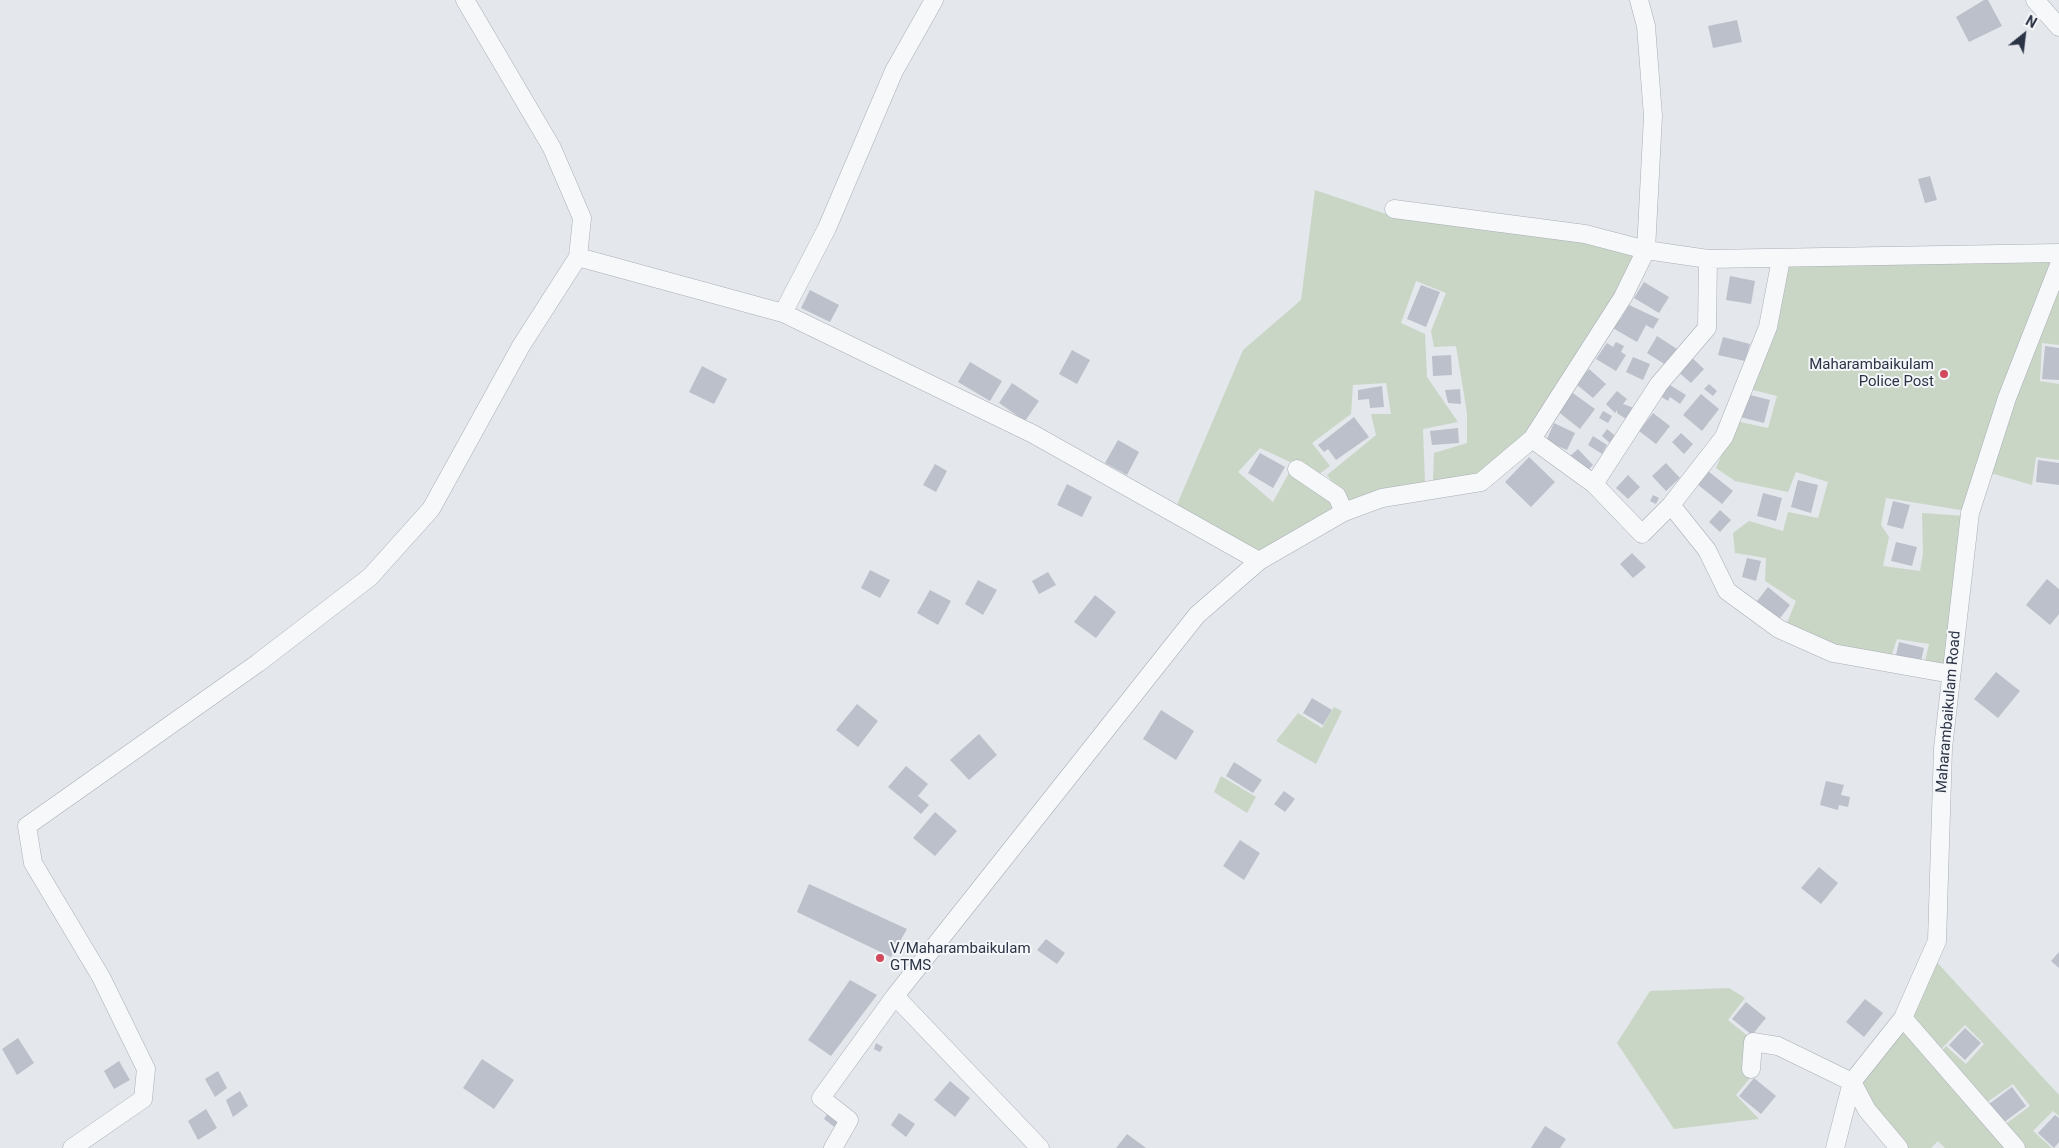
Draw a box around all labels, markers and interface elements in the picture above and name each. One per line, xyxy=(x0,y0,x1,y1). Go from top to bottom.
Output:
north arrow xyxy=(1999,10,2049,60)
text: N xyxy=(2023,12,2039,31)
place label: Maharambaikulam Police Post xyxy=(1809,356,1934,391)
marker: Maharambaikulam Police Post xyxy=(1938,368,1950,380)
street label: Maharambaikulam Road xyxy=(1933,630,1965,794)
place label: V/Maharambaikulam GTMS xyxy=(890,940,1031,975)
marker: V/Maharambaikulam GTMS xyxy=(874,952,886,964)

